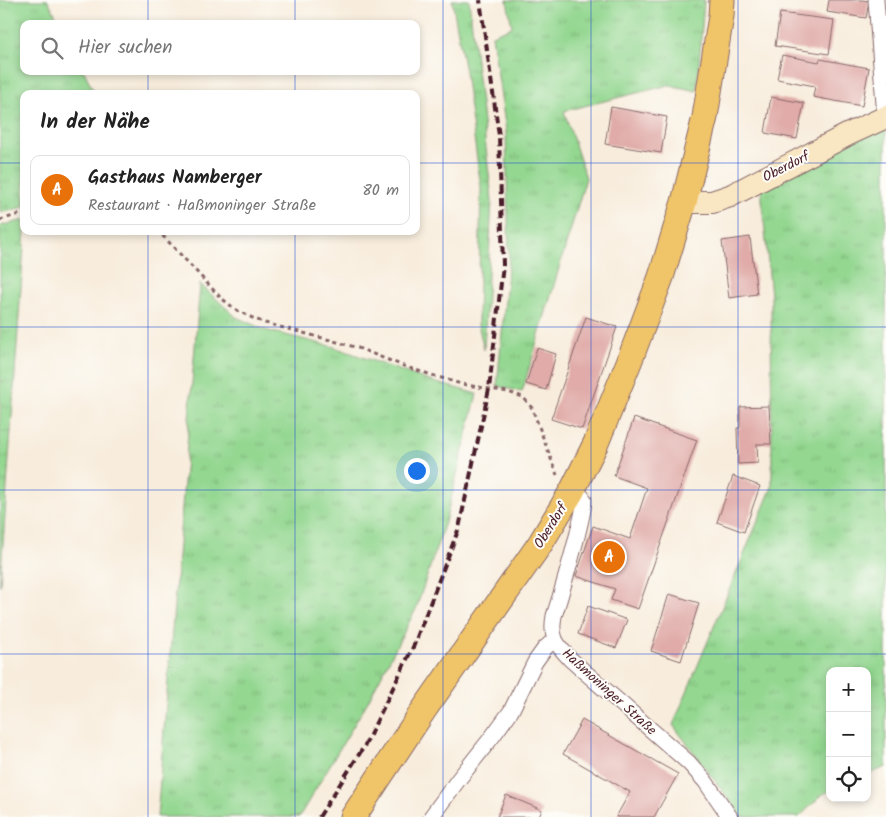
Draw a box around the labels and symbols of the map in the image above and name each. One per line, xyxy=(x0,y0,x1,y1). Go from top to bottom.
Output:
street label: Oberdorf xyxy=(759,145,815,188)
your location xyxy=(404,458,430,484)
street label: Oberdorf xyxy=(528,497,575,553)
pin: A xyxy=(593,538,625,576)
street label: Haßmoninger Straße xyxy=(556,643,662,741)

